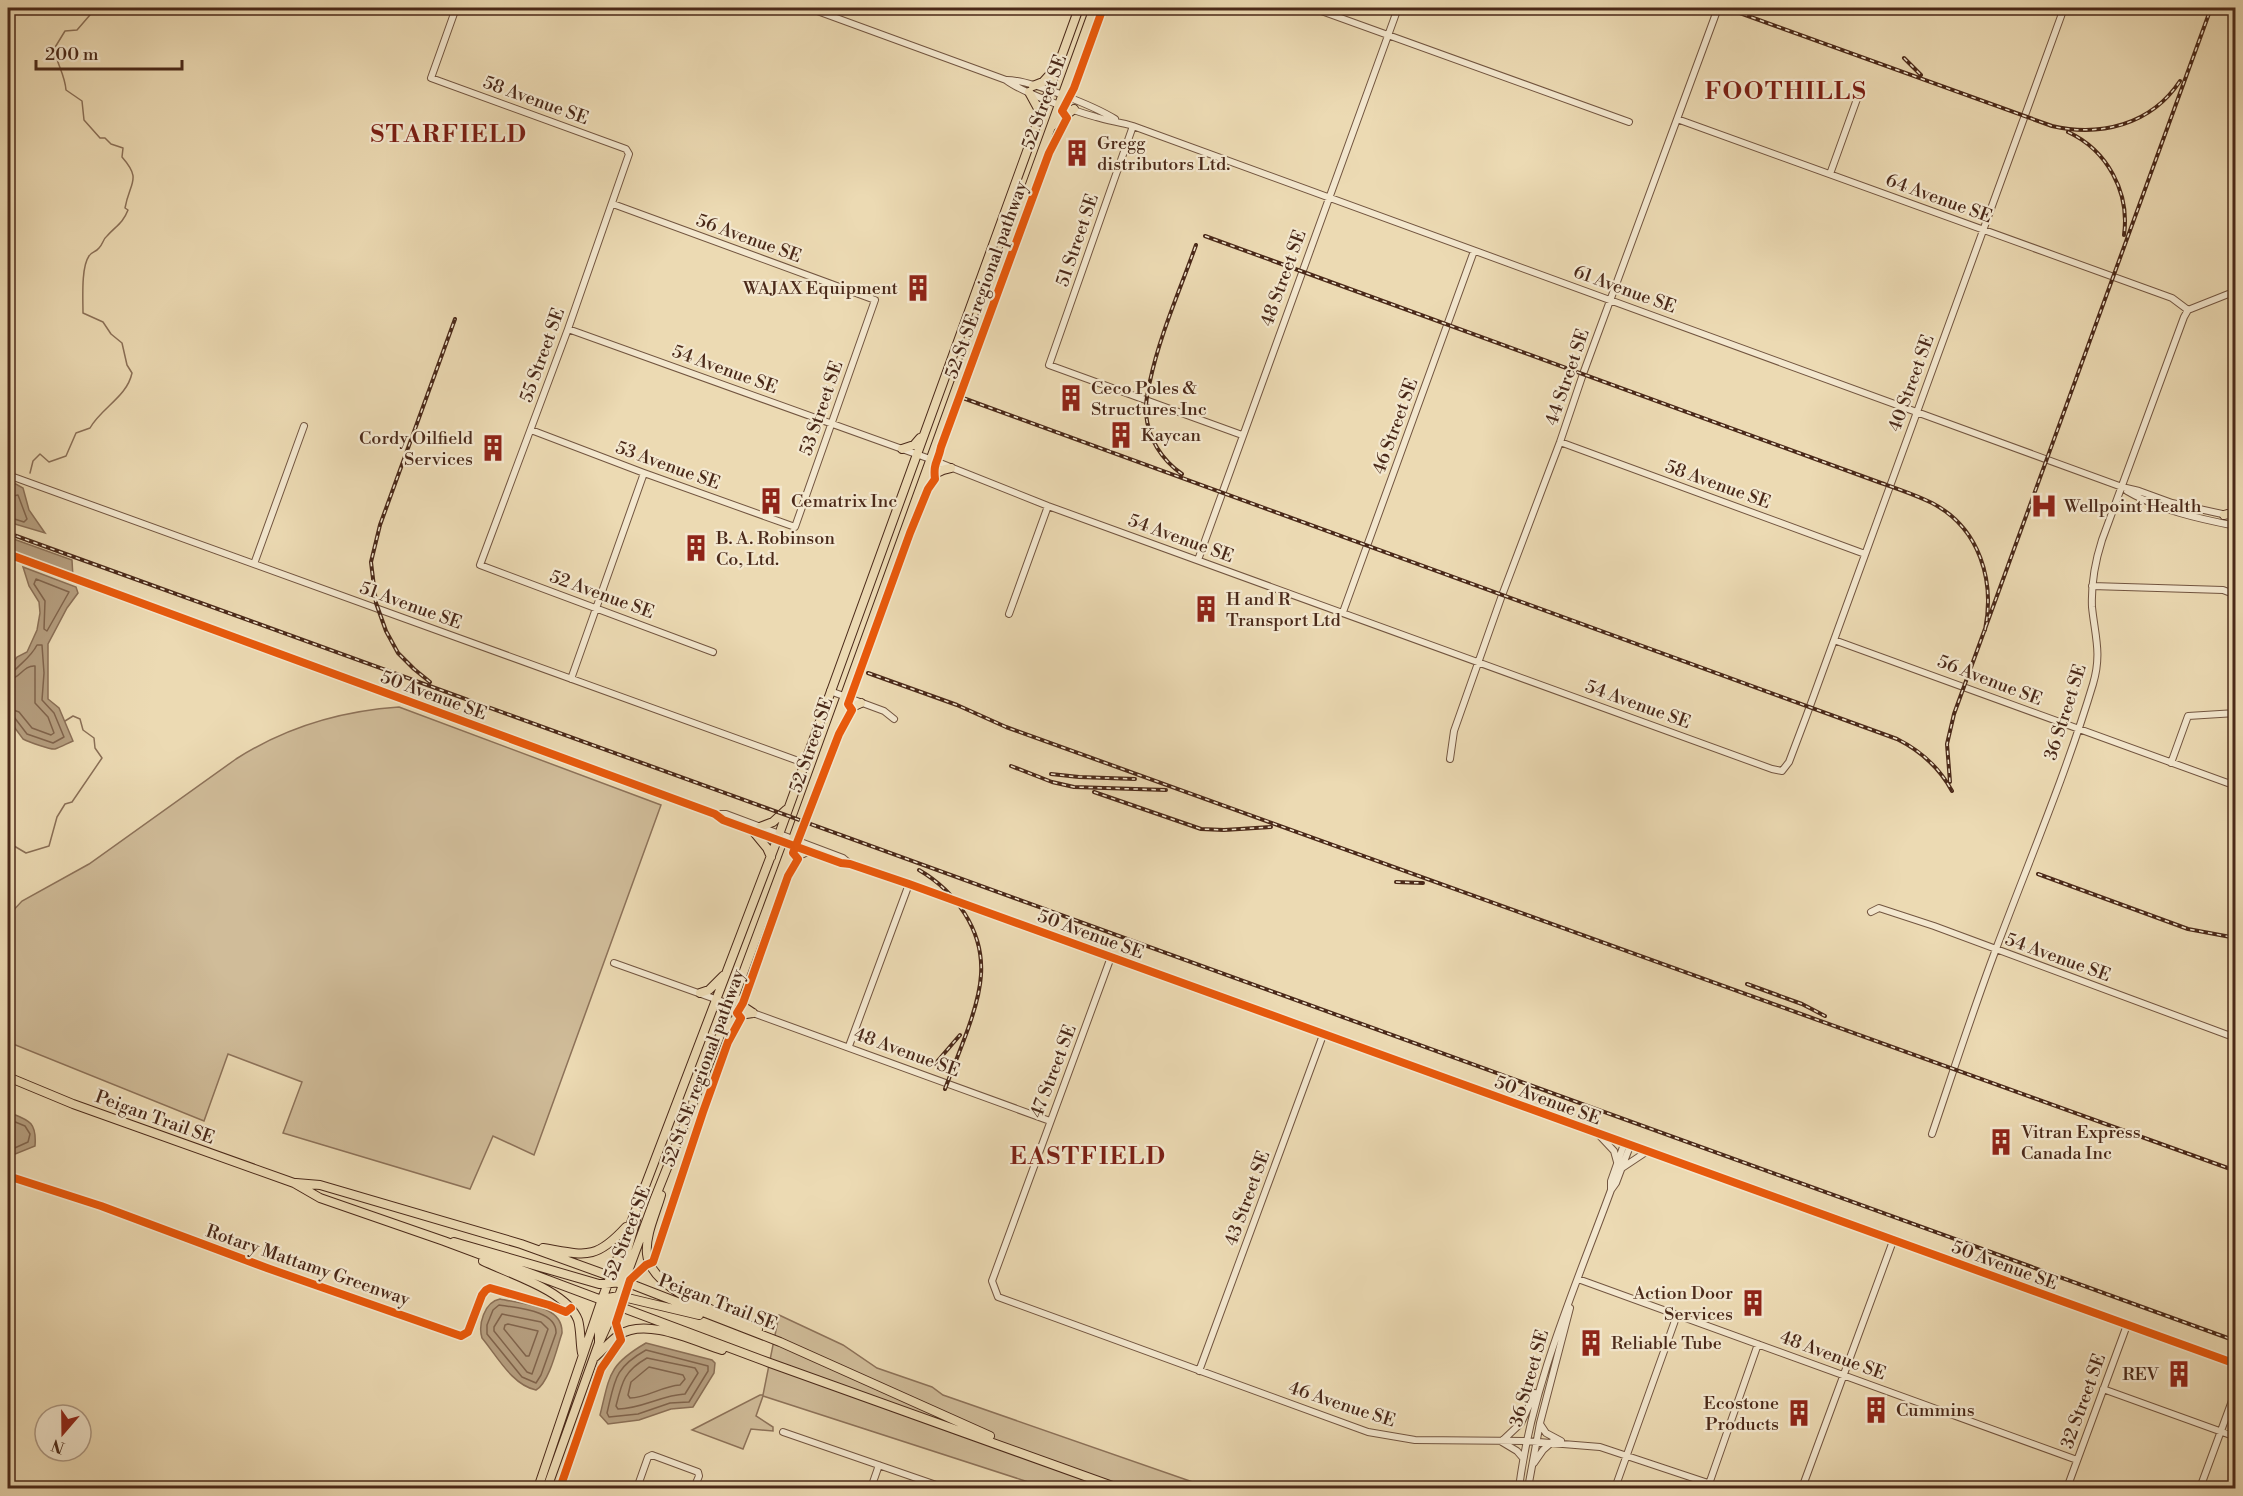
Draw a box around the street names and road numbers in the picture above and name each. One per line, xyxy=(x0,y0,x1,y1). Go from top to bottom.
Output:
street label: 52 Street SE xyxy=(1017,52,1072,153)
street label: 58 Avenue SE xyxy=(480,71,592,130)
street label: 64 Avenue SE xyxy=(1883,169,1995,228)
street label: 52 St SE regional pathway xyxy=(940,178,1033,382)
street label: 51 Street SE xyxy=(1051,191,1104,290)
street label: 56 Avenue SE xyxy=(693,209,805,268)
street label: 48 Street SE xyxy=(1255,227,1312,329)
street label: 61 Avenue SE xyxy=(1570,260,1679,319)
street label: 55 Street SE xyxy=(515,305,570,406)
street label: 44 Street SE xyxy=(1540,326,1595,429)
street label: 40 Street SE xyxy=(1883,331,1940,435)
street label: 54 Avenue SE xyxy=(669,340,781,399)
street label: 53 Street SE xyxy=(794,358,848,459)
street label: 46 Street SE xyxy=(1367,375,1423,477)
street label: 53 Avenue SE xyxy=(613,436,723,495)
street label: 58 Avenue SE xyxy=(1662,455,1774,514)
street label: 54 Avenue SE xyxy=(1125,509,1237,568)
street label: 52 Avenue SE xyxy=(546,565,657,624)
street label: 51 Avenue SE xyxy=(357,576,465,635)
street label: 56 Avenue SE xyxy=(1934,650,2045,711)
street label: 36 Street SE xyxy=(2039,661,2092,763)
street label: 50 Avenue SE xyxy=(378,666,490,725)
street label: 54 Avenue SE xyxy=(1582,675,1694,734)
street label: 52 Street SE xyxy=(784,694,839,796)
street label: 50 Avenue SE xyxy=(1035,905,1147,964)
street label: 54 Avenue SE xyxy=(2002,928,2114,987)
street label: 52 St SE regional pathway xyxy=(657,966,750,1170)
street label: 47 Street SE xyxy=(1025,1021,1082,1121)
street label: 48 Avenue SE xyxy=(851,1023,963,1082)
street label: 50 Avenue SE xyxy=(1492,1071,1604,1130)
street label: Peigan Trail SE xyxy=(92,1085,218,1150)
street label: 43 Street SE xyxy=(1220,1147,1275,1249)
street label: 52 Street SE xyxy=(599,1183,656,1284)
street label: Rotary Mattamy Greenway xyxy=(203,1220,413,1311)
street label: 50 Avenue SE xyxy=(1949,1236,2061,1295)
street label: Peigan Trail SE xyxy=(655,1269,781,1336)
street label: 48 Avenue SE xyxy=(1777,1326,1889,1385)
street label: 36 Street SE xyxy=(1505,1327,1554,1429)
street label: 32 Street SE xyxy=(2056,1351,2111,1452)
street label: 46 Avenue SE xyxy=(1285,1376,1398,1433)

